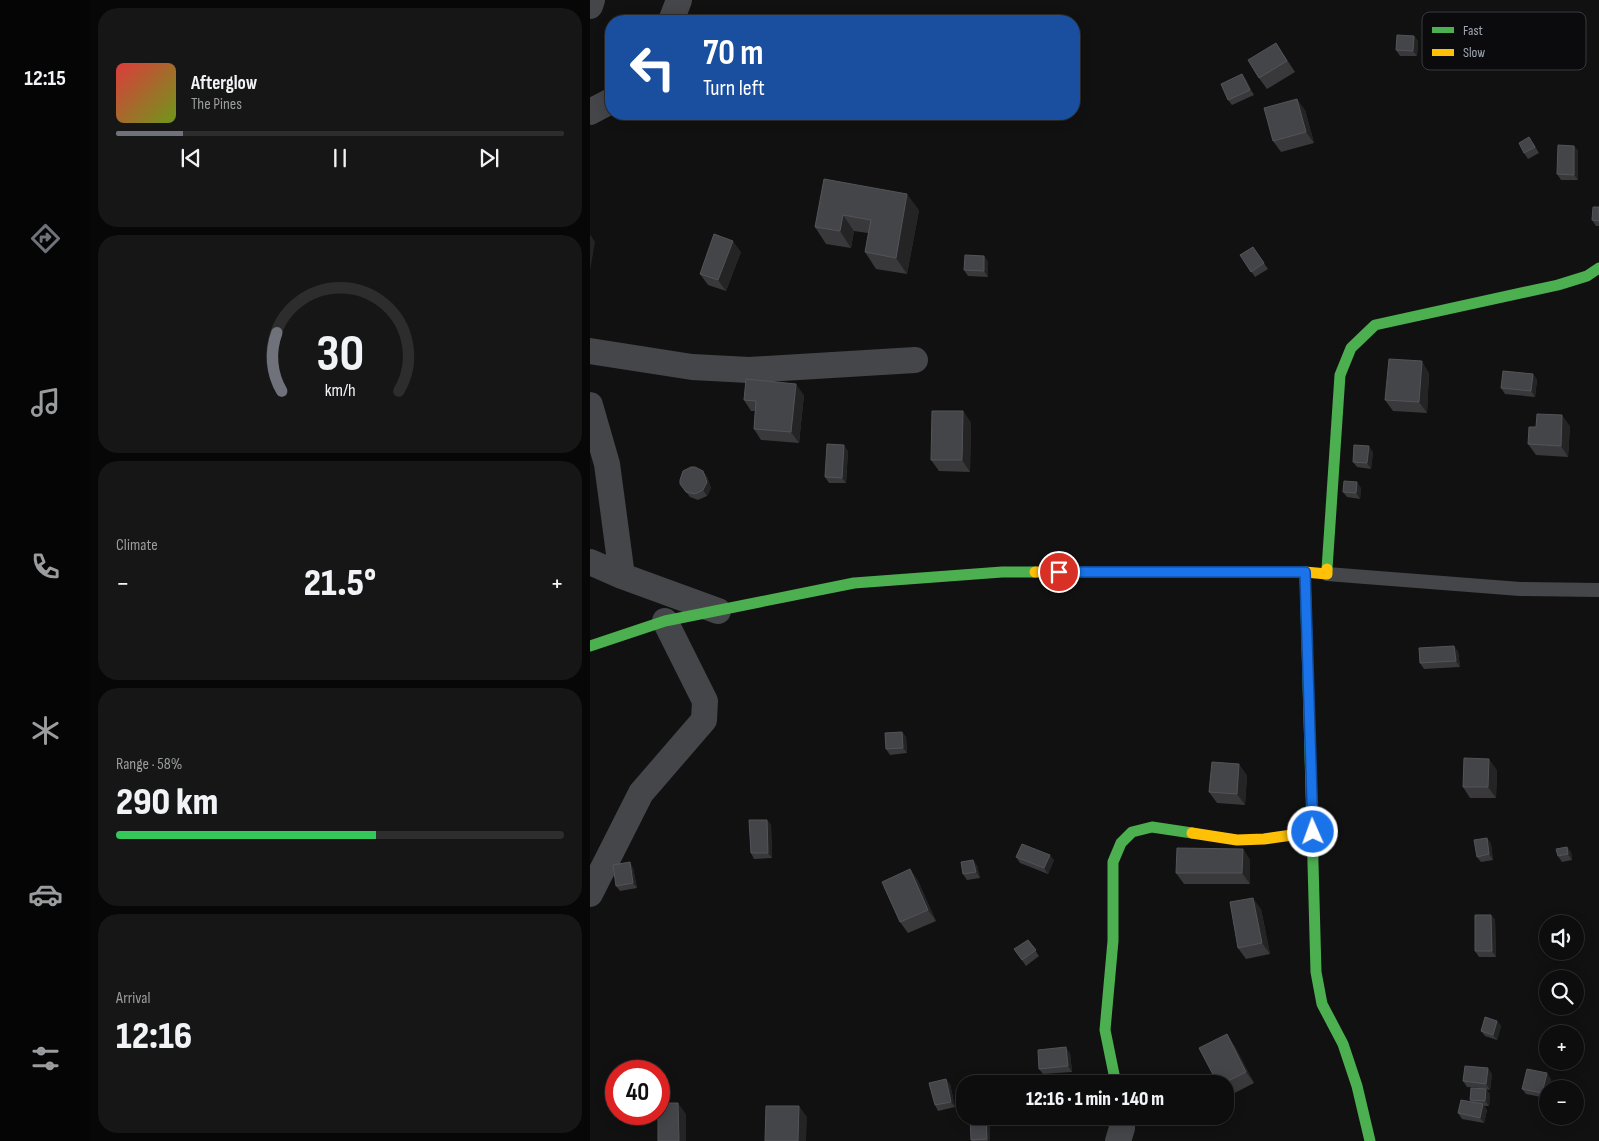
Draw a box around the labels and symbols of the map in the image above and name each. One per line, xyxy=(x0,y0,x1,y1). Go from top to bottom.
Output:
legend xyxy=(1422,12,1586,70)
text: Fast xyxy=(1463,22,1483,39)
text: Slow xyxy=(1463,44,1485,61)
pin xyxy=(1038,551,1080,593)
position arrow xyxy=(1286,805,1338,857)
speed limit sign: 40 xyxy=(605,1060,670,1125)

